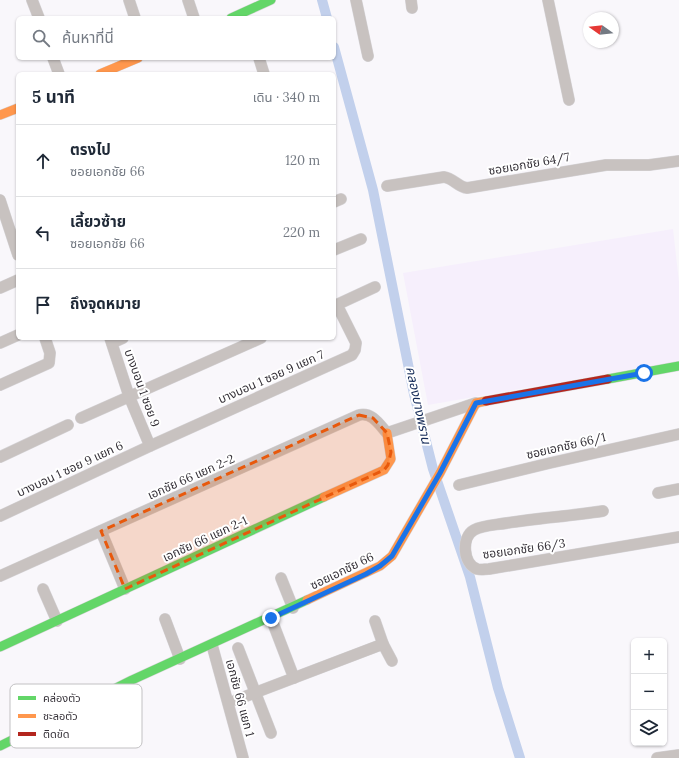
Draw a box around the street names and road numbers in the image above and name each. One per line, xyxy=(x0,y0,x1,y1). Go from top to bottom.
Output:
street label: ซอยเอกชัย 64/7 xyxy=(487,149,571,179)
street label: บางบอน 1 ซอย 9 แยก 7 xyxy=(216,346,326,407)
street label: บางบอน 1 ซอย 9 xyxy=(121,347,163,429)
street label: ซอยเอกชัย 66/1 xyxy=(525,429,607,463)
street label: บางบอน 1 ซอย 9 แยก 6 xyxy=(14,437,125,500)
street label: เอกชัย 66 แยก 2-2 xyxy=(145,451,237,502)
street label: เอกชัย 66 แยก 2-1 xyxy=(160,512,249,565)
street label: ซอยเอกชัย 66/3 xyxy=(482,535,567,563)
street label: ซอยเอกชัย 66 xyxy=(308,549,376,592)
street label: เอกชัย 66 แยก 1 xyxy=(223,657,258,738)

